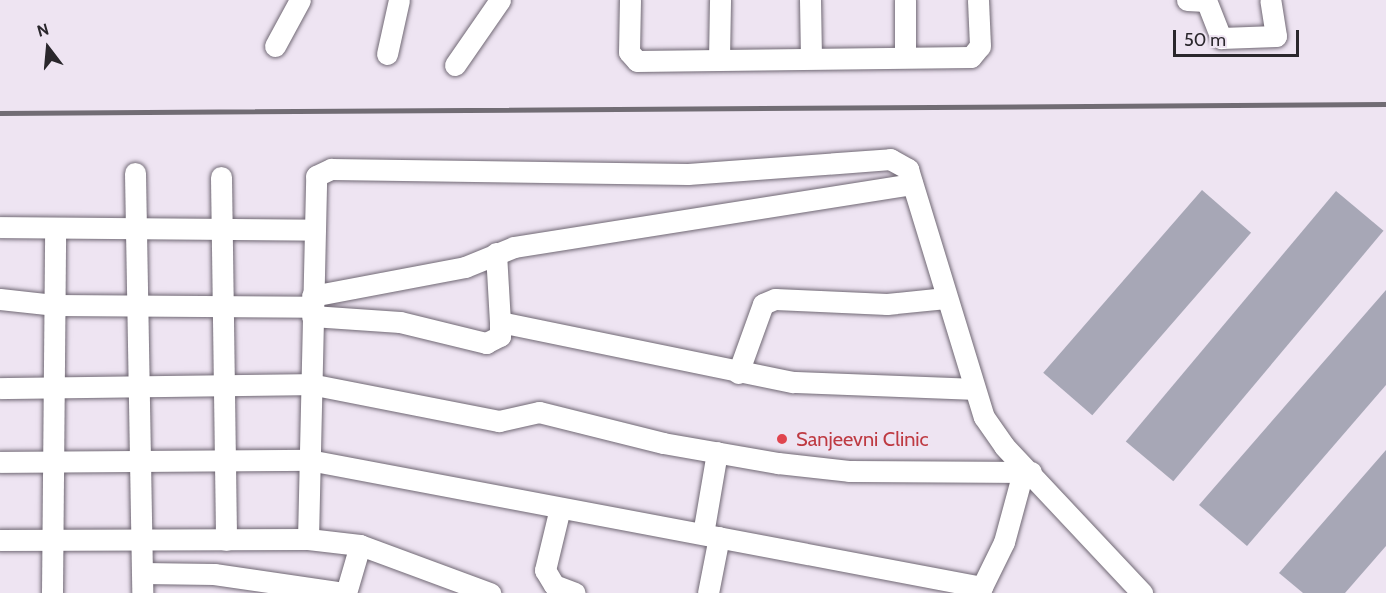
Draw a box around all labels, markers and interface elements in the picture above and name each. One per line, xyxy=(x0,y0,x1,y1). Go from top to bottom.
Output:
north arrow xyxy=(18,18,78,78)
scale bar xyxy=(1176,18,1302,56)
text: N xyxy=(35,20,51,41)
text: 50 m xyxy=(1184,29,1226,51)
place label: Sanjeevni Clinic xyxy=(796,427,929,451)
marker: Sanjeevni Clinic xyxy=(773,430,791,448)

